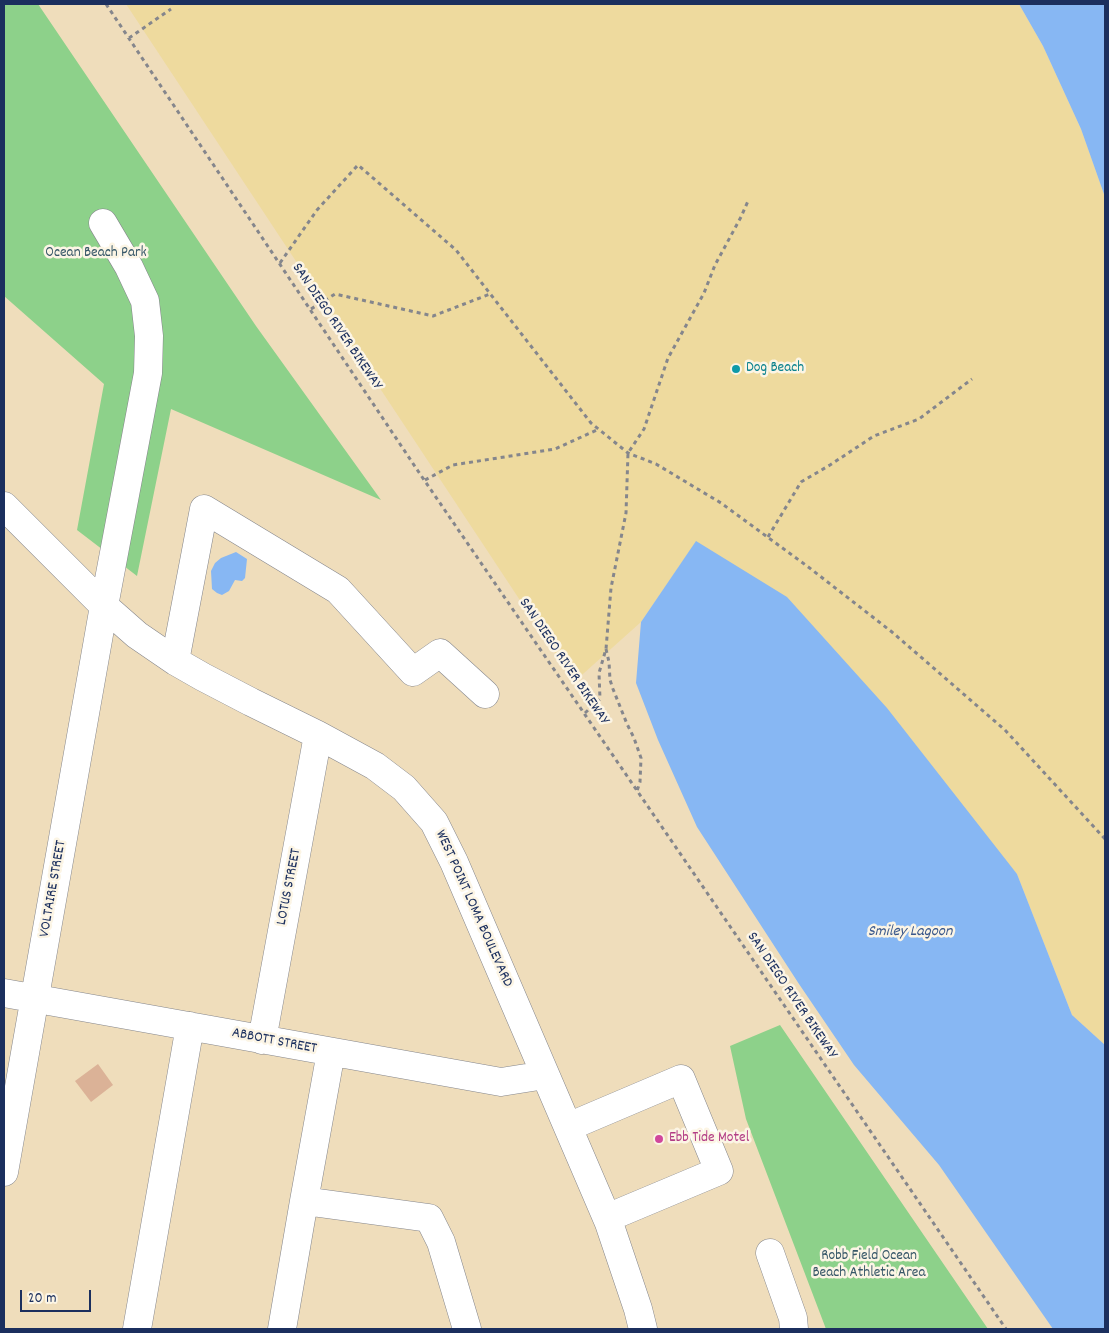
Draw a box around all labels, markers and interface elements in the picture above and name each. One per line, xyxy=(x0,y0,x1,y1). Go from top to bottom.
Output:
park label: Ocean Beach Park xyxy=(45,245,147,263)
street label: SAN DIEGO RIVER BIKEWAY xyxy=(287,260,385,394)
place label: Dog Beach xyxy=(746,360,804,378)
marker: Dog Beach xyxy=(730,363,742,375)
street label: SAN DIEGO RIVER BIKEWAY xyxy=(514,595,612,729)
street label: WEST POINT LOMA BOULEVARD xyxy=(430,828,516,990)
street label: VOLTAIRE STREET xyxy=(37,839,71,939)
street label: LOTUS STREET xyxy=(274,847,306,927)
water label: Smiley Lagoon xyxy=(868,923,952,943)
street label: SAN DIEGO RIVER BIKEWAY xyxy=(742,929,840,1063)
street label: ABBOTT STREET xyxy=(230,1025,318,1059)
place label: Ebb Tide Motel xyxy=(669,1130,749,1148)
marker: Ebb Tide Motel xyxy=(653,1133,665,1145)
park label: Robb Field Ocean Beach Athletic Area xyxy=(813,1248,925,1283)
scale bar xyxy=(22,1280,94,1312)
text: 20 m xyxy=(28,1288,56,1310)

